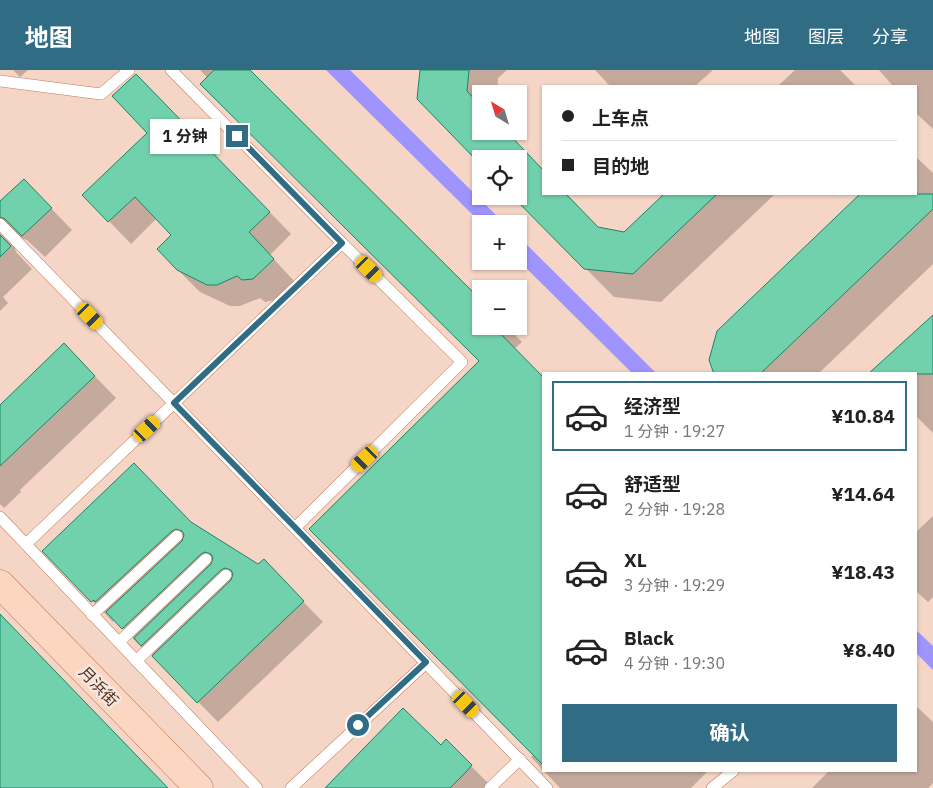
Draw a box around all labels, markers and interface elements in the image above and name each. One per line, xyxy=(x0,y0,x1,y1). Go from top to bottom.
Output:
text: 地图 xyxy=(25,21,73,53)
text: 地图 xyxy=(744,25,780,48)
text: 图层 xyxy=(808,25,844,48)
text: 分享 xyxy=(872,25,908,48)
north arrow xyxy=(472,85,528,140)
map controls xyxy=(472,85,527,335)
text: 上车点 xyxy=(592,106,649,130)
callout: 1 分钟 xyxy=(150,118,220,154)
route end xyxy=(226,125,248,147)
text: 1 分钟 xyxy=(162,126,208,146)
button: locate xyxy=(472,150,527,205)
text: 目的地 xyxy=(592,154,649,178)
button: + xyxy=(472,215,527,270)
car xyxy=(353,253,384,285)
button: − xyxy=(472,280,527,335)
car xyxy=(74,300,105,332)
icon: car xyxy=(564,394,609,439)
text: 经济型 xyxy=(624,394,681,418)
text: ¥10.84 xyxy=(831,404,895,428)
car xyxy=(130,413,163,445)
text: 1 分钟 · 19:27 xyxy=(624,421,725,441)
car xyxy=(348,443,381,475)
icon: car xyxy=(564,472,609,517)
text: 舒适型 xyxy=(624,472,681,496)
text: ¥14.64 xyxy=(831,482,895,506)
text: 2 分钟 · 19:28 xyxy=(624,499,725,519)
text: XL xyxy=(624,548,647,572)
icon: car xyxy=(564,550,609,595)
text: ¥18.43 xyxy=(831,560,895,584)
text: 3 分钟 · 19:29 xyxy=(624,575,725,595)
text: Black xyxy=(624,626,674,650)
icon: car xyxy=(564,628,609,673)
text: ¥8.40 xyxy=(843,638,895,662)
text: 4 分钟 · 19:30 xyxy=(624,653,725,673)
street label: 月浜街 xyxy=(75,662,123,710)
car xyxy=(450,688,481,720)
button: 确认 xyxy=(562,704,897,762)
route start xyxy=(347,714,369,736)

